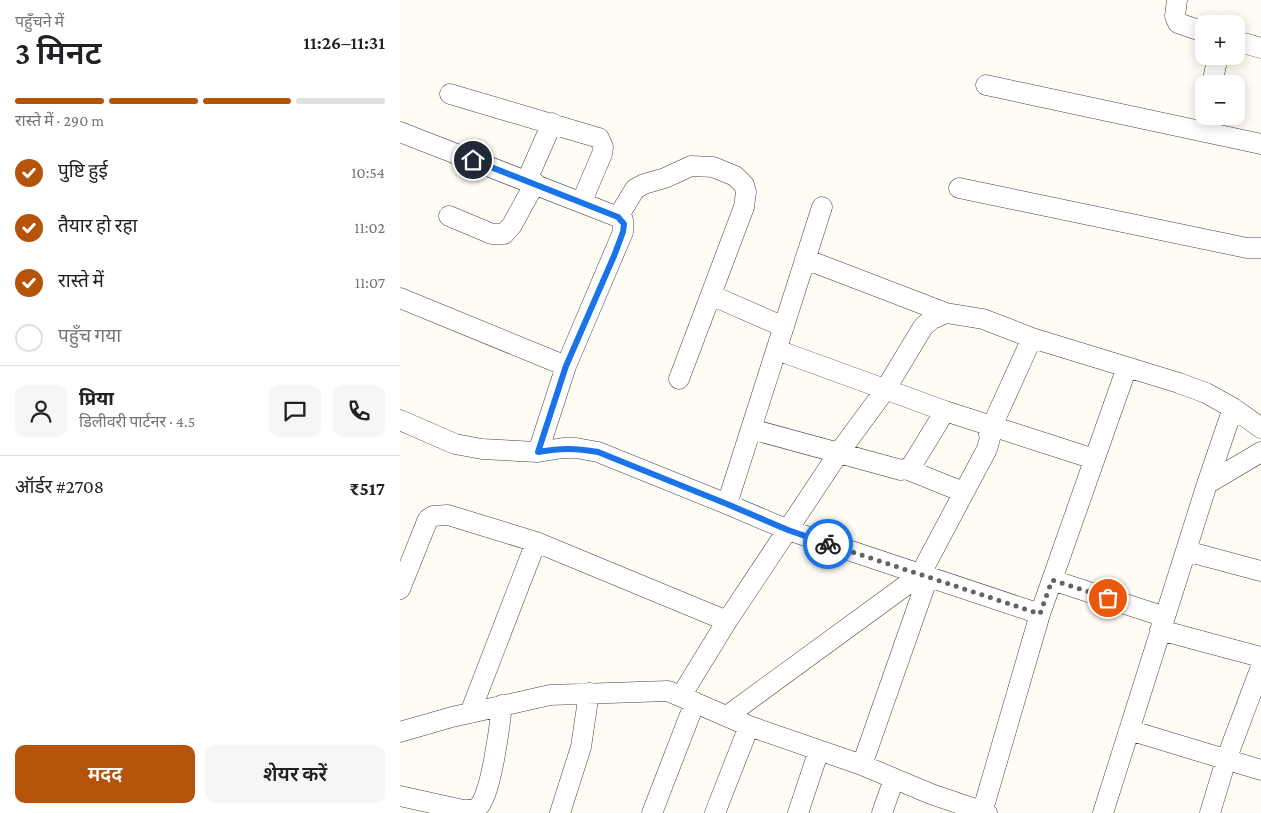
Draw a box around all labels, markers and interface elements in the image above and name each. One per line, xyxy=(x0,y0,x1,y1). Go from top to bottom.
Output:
text: पहुँचने में xyxy=(15,13,64,30)
map controls xyxy=(1195,15,1245,125)
button: + xyxy=(1195,15,1245,65)
text: 11:26–11:31 xyxy=(303,32,385,53)
text: 3 मिनट xyxy=(15,35,101,71)
button: − xyxy=(1195,75,1245,125)
text: रास्ते में · 290 m xyxy=(15,112,104,129)
pin xyxy=(452,139,494,181)
icon: home xyxy=(459,146,487,174)
icon: check xyxy=(15,159,43,187)
text: पुष्टि हुई xyxy=(58,160,108,181)
text: 10:54 xyxy=(351,164,385,181)
icon: check xyxy=(15,214,43,242)
text: तैयार हो रहा xyxy=(58,215,137,236)
text: 11:02 xyxy=(354,219,385,236)
icon: check xyxy=(15,269,43,297)
text: रास्ते में xyxy=(58,270,104,291)
text: 11:07 xyxy=(355,274,385,291)
text: पहुँच गया xyxy=(58,325,121,346)
button: person xyxy=(15,385,67,437)
button: chat xyxy=(269,385,321,437)
button: phone xyxy=(333,385,385,437)
text: प्रिया xyxy=(79,388,114,409)
text: डिलीवरी पार्टनर · 4.5 xyxy=(79,413,195,430)
text: ऑर्डर #2708 xyxy=(15,476,104,497)
text: ₹517 xyxy=(350,478,385,499)
courier xyxy=(803,519,853,569)
icon: bike xyxy=(814,530,842,558)
pin xyxy=(1087,577,1129,619)
icon: bag xyxy=(1094,584,1122,612)
button: मदद xyxy=(15,745,195,803)
button: शेयर करें xyxy=(205,745,385,803)

